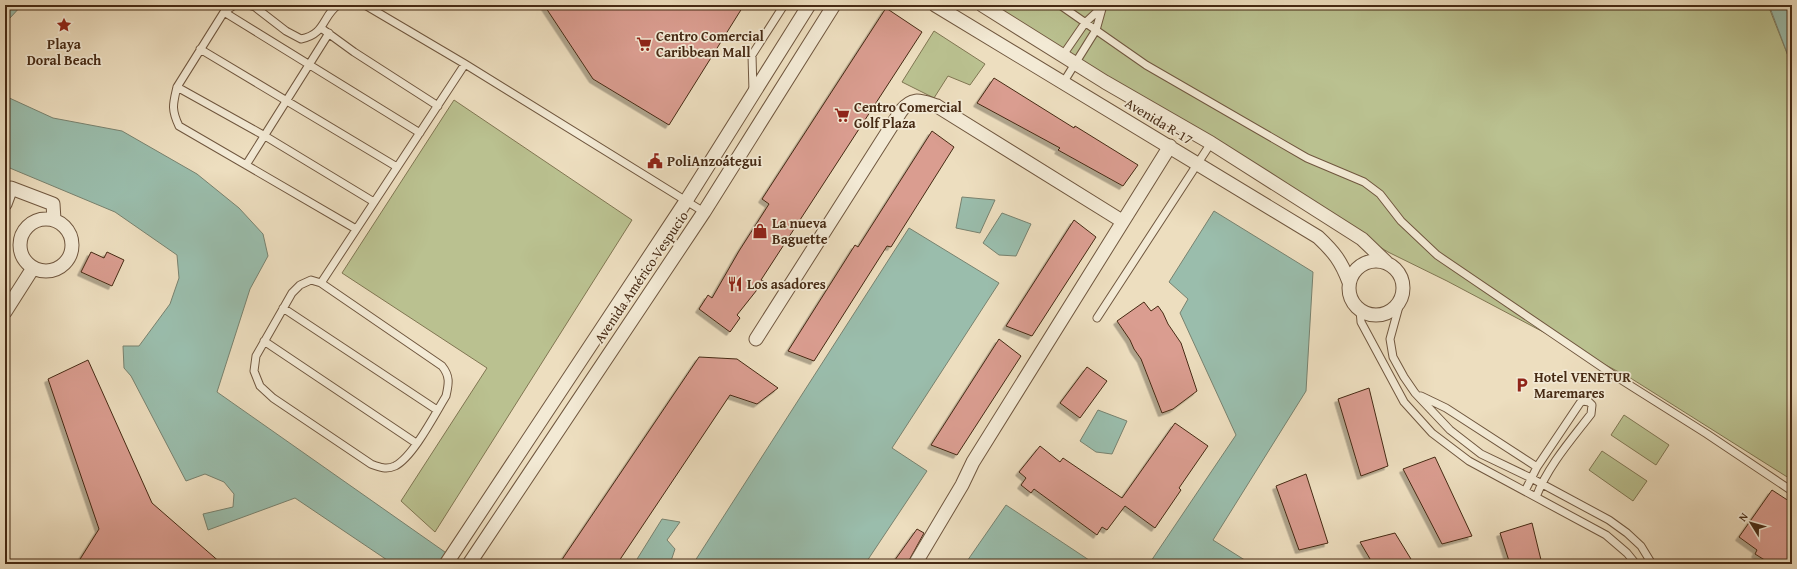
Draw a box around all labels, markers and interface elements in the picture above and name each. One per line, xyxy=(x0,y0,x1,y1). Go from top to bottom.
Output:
place icon: Playa Doral Beach xyxy=(55,16,73,34)
place label: Centro Comercial Caribbean Mall xyxy=(656,26,765,62)
place label: Playa Doral Beach xyxy=(27,34,102,70)
supermarket icon: Centro Comercial Caribbean Mall xyxy=(635,35,653,53)
street label: Avenida R-17 xyxy=(1121,93,1197,149)
place label: Centro Comercial Golf Plaza xyxy=(854,97,963,133)
supermarket icon: Centro Comercial Golf Plaza xyxy=(833,106,851,124)
place label: PoliAnzoátegui xyxy=(667,151,762,171)
public building icon: PoliAnzoátegui xyxy=(646,152,664,170)
street label: Avenida Américo Vespucio xyxy=(589,207,693,347)
place label: La nueva Baguette xyxy=(772,213,828,249)
shop icon: La nueva Baguette xyxy=(751,222,769,240)
place label: Los asadores xyxy=(747,274,826,294)
restaurant icon: Los asadores xyxy=(726,275,744,293)
place label: Hotel VENETUR Maremares xyxy=(1534,367,1631,403)
parking icon: Hotel VENETUR Maremares xyxy=(1513,376,1531,394)
north arrow xyxy=(1731,503,1771,543)
text: N xyxy=(1734,509,1752,525)

